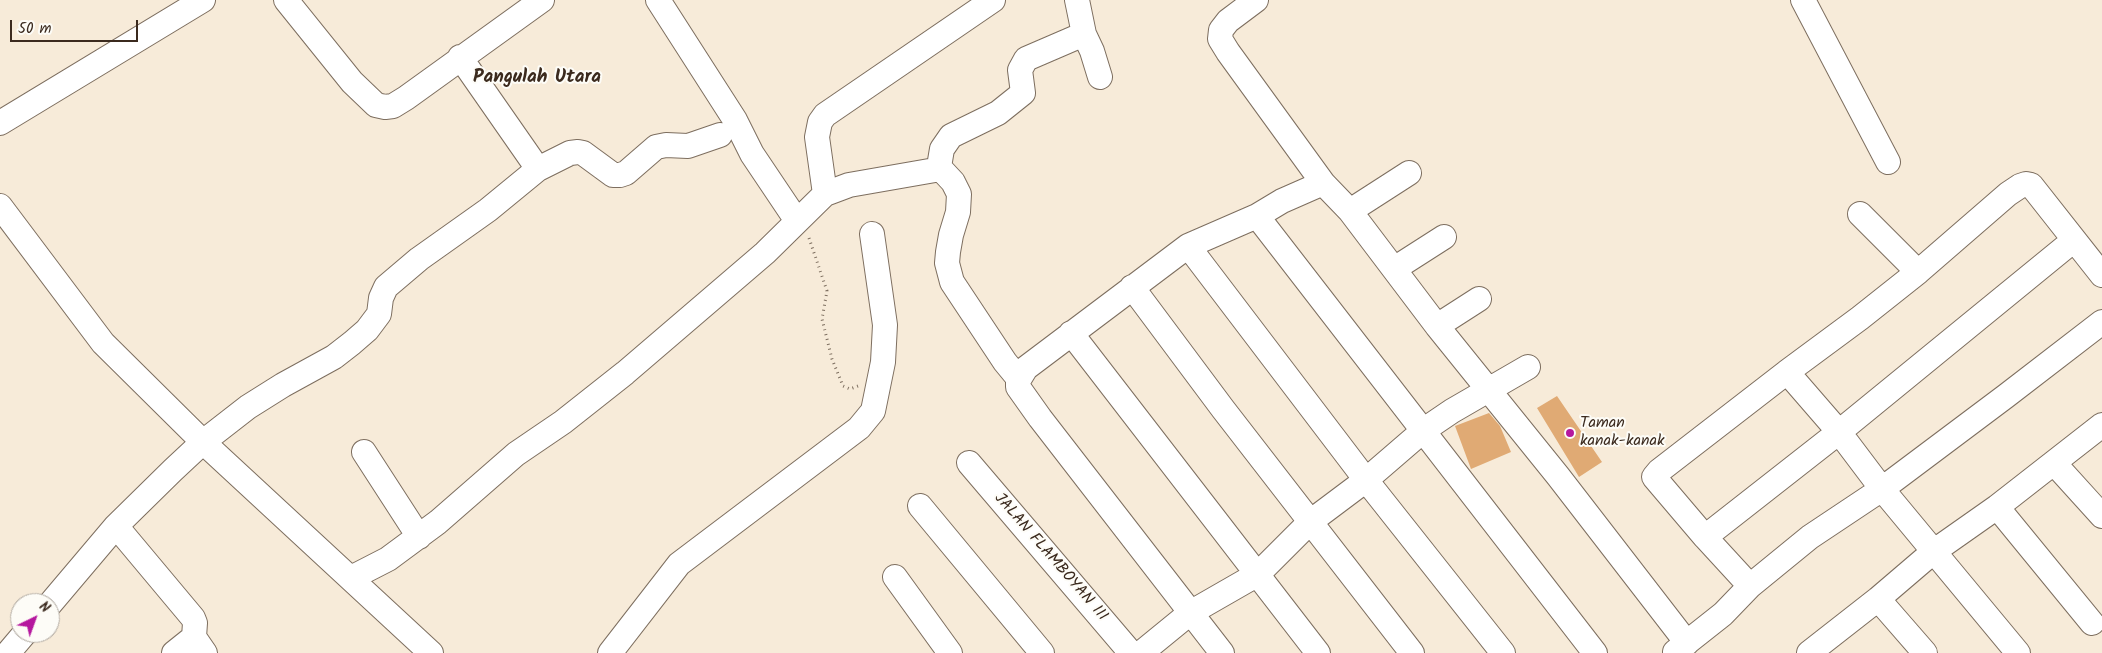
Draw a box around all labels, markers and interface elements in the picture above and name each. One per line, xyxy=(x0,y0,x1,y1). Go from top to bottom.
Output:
scale bar xyxy=(12,10,140,42)
text: 50 m xyxy=(18,17,52,41)
district label: Pangulah Utara xyxy=(473,68,601,90)
place label: Taman kanak-kanak xyxy=(1580,414,1664,452)
marker: Taman kanak-kanak xyxy=(1564,427,1576,439)
street label: JALAN FLAMBOYAN III xyxy=(989,490,1111,626)
north arrow xyxy=(10,593,60,643)
text: N xyxy=(34,596,55,619)

